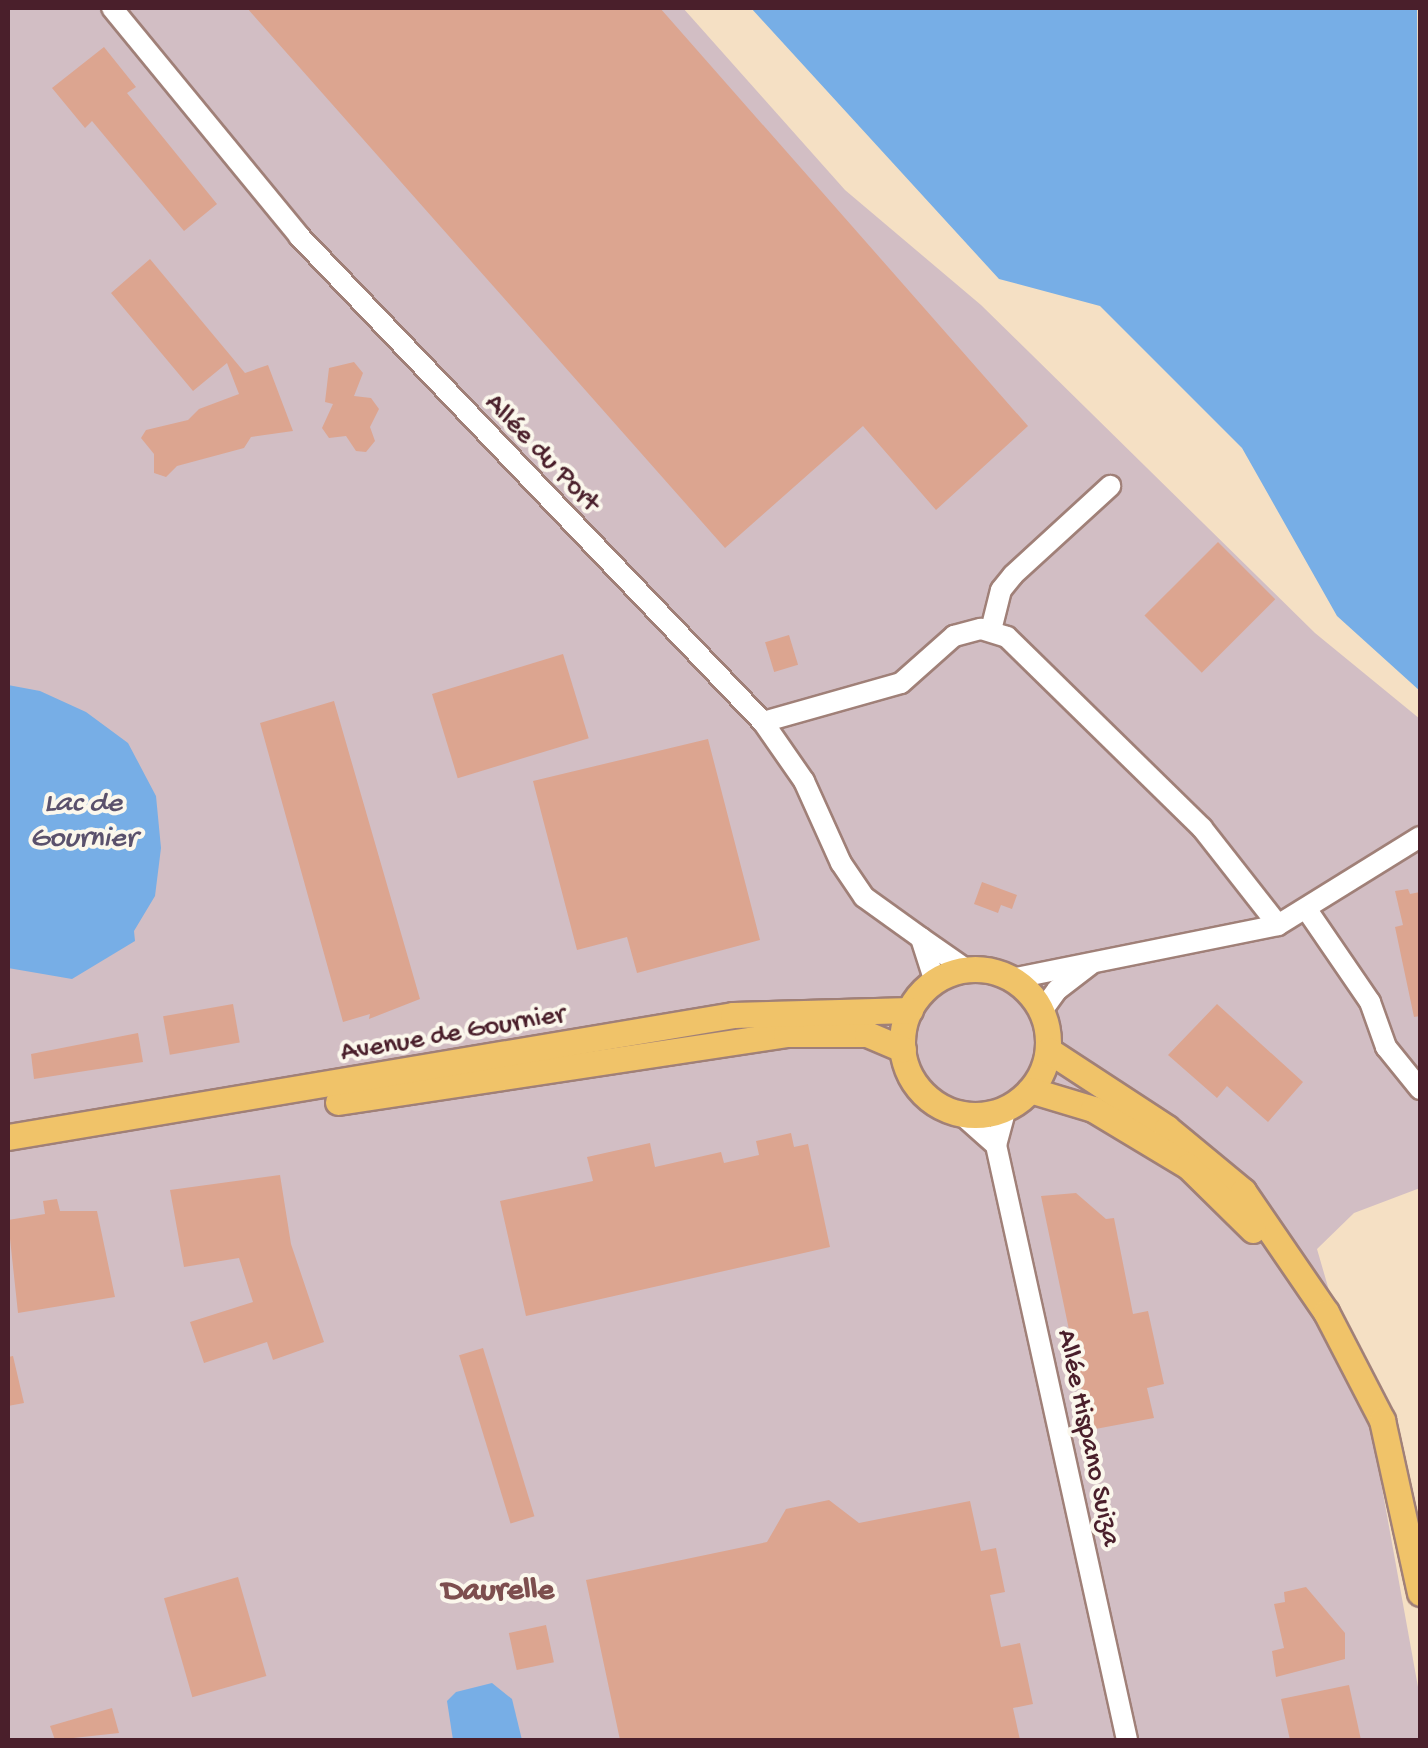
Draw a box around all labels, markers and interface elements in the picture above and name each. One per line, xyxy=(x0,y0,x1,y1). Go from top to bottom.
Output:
street label: Allée du Port xyxy=(476,388,606,520)
water label: Lac de Gournier xyxy=(30,787,136,858)
street label: Avenue de Gournier xyxy=(338,999,568,1071)
street label: Allée Hispano Suiza xyxy=(1048,1327,1126,1549)
district label: Daurelle xyxy=(442,1573,554,1611)

